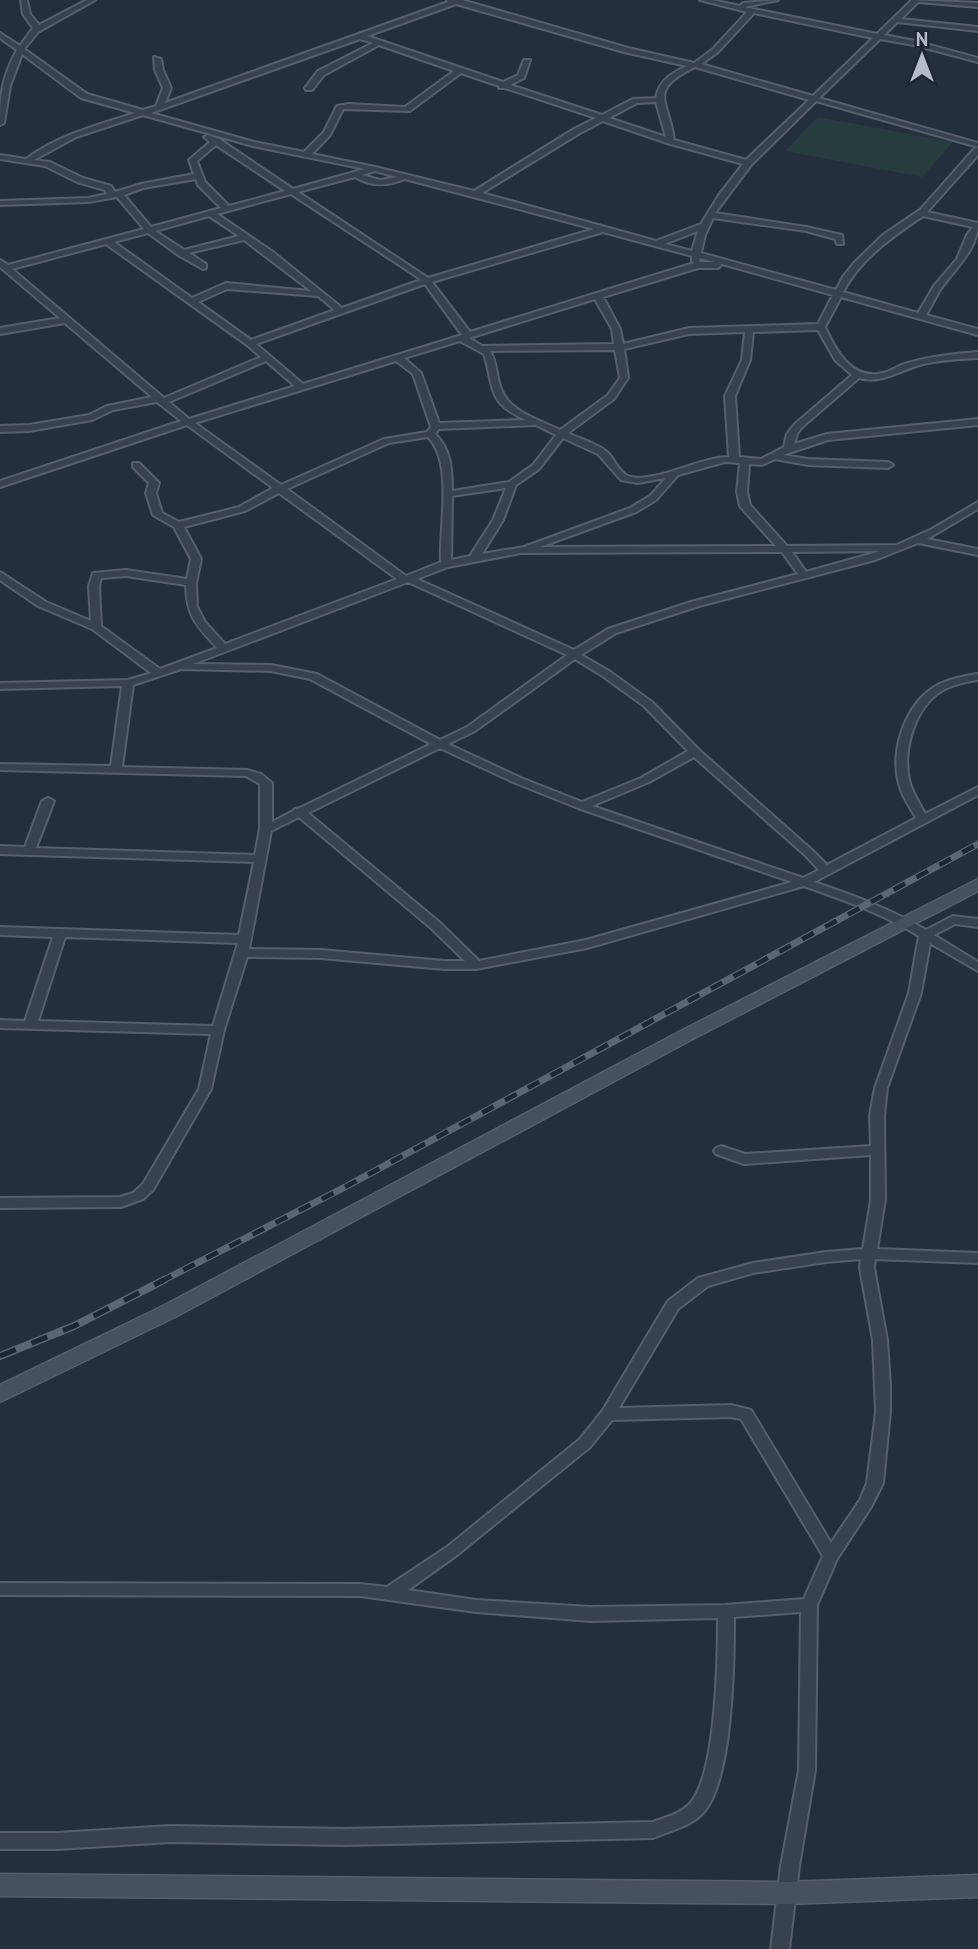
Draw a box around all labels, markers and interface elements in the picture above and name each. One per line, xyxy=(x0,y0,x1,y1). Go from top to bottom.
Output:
north arrow xyxy=(887,21,957,91)
text: N xyxy=(916,27,928,51)

